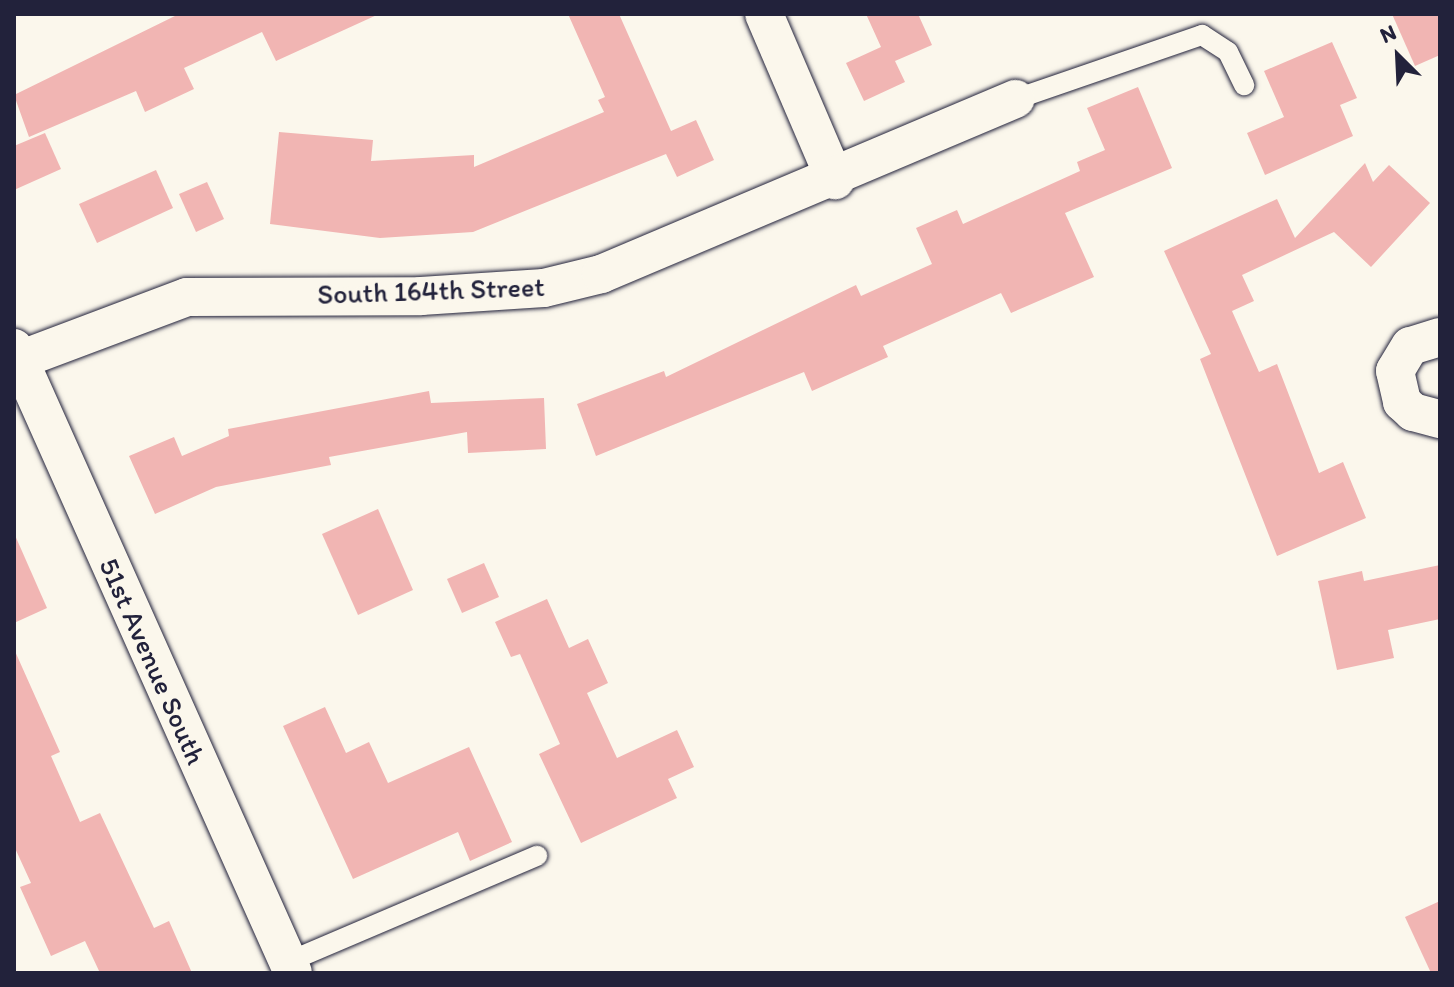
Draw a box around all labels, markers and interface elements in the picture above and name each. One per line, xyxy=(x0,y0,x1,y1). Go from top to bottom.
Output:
north arrow xyxy=(1358,16,1438,96)
text: N xyxy=(1376,18,1400,49)
street label: South 164th Street xyxy=(317,269,545,311)
street label: 51st Avenue South xyxy=(93,553,213,769)

